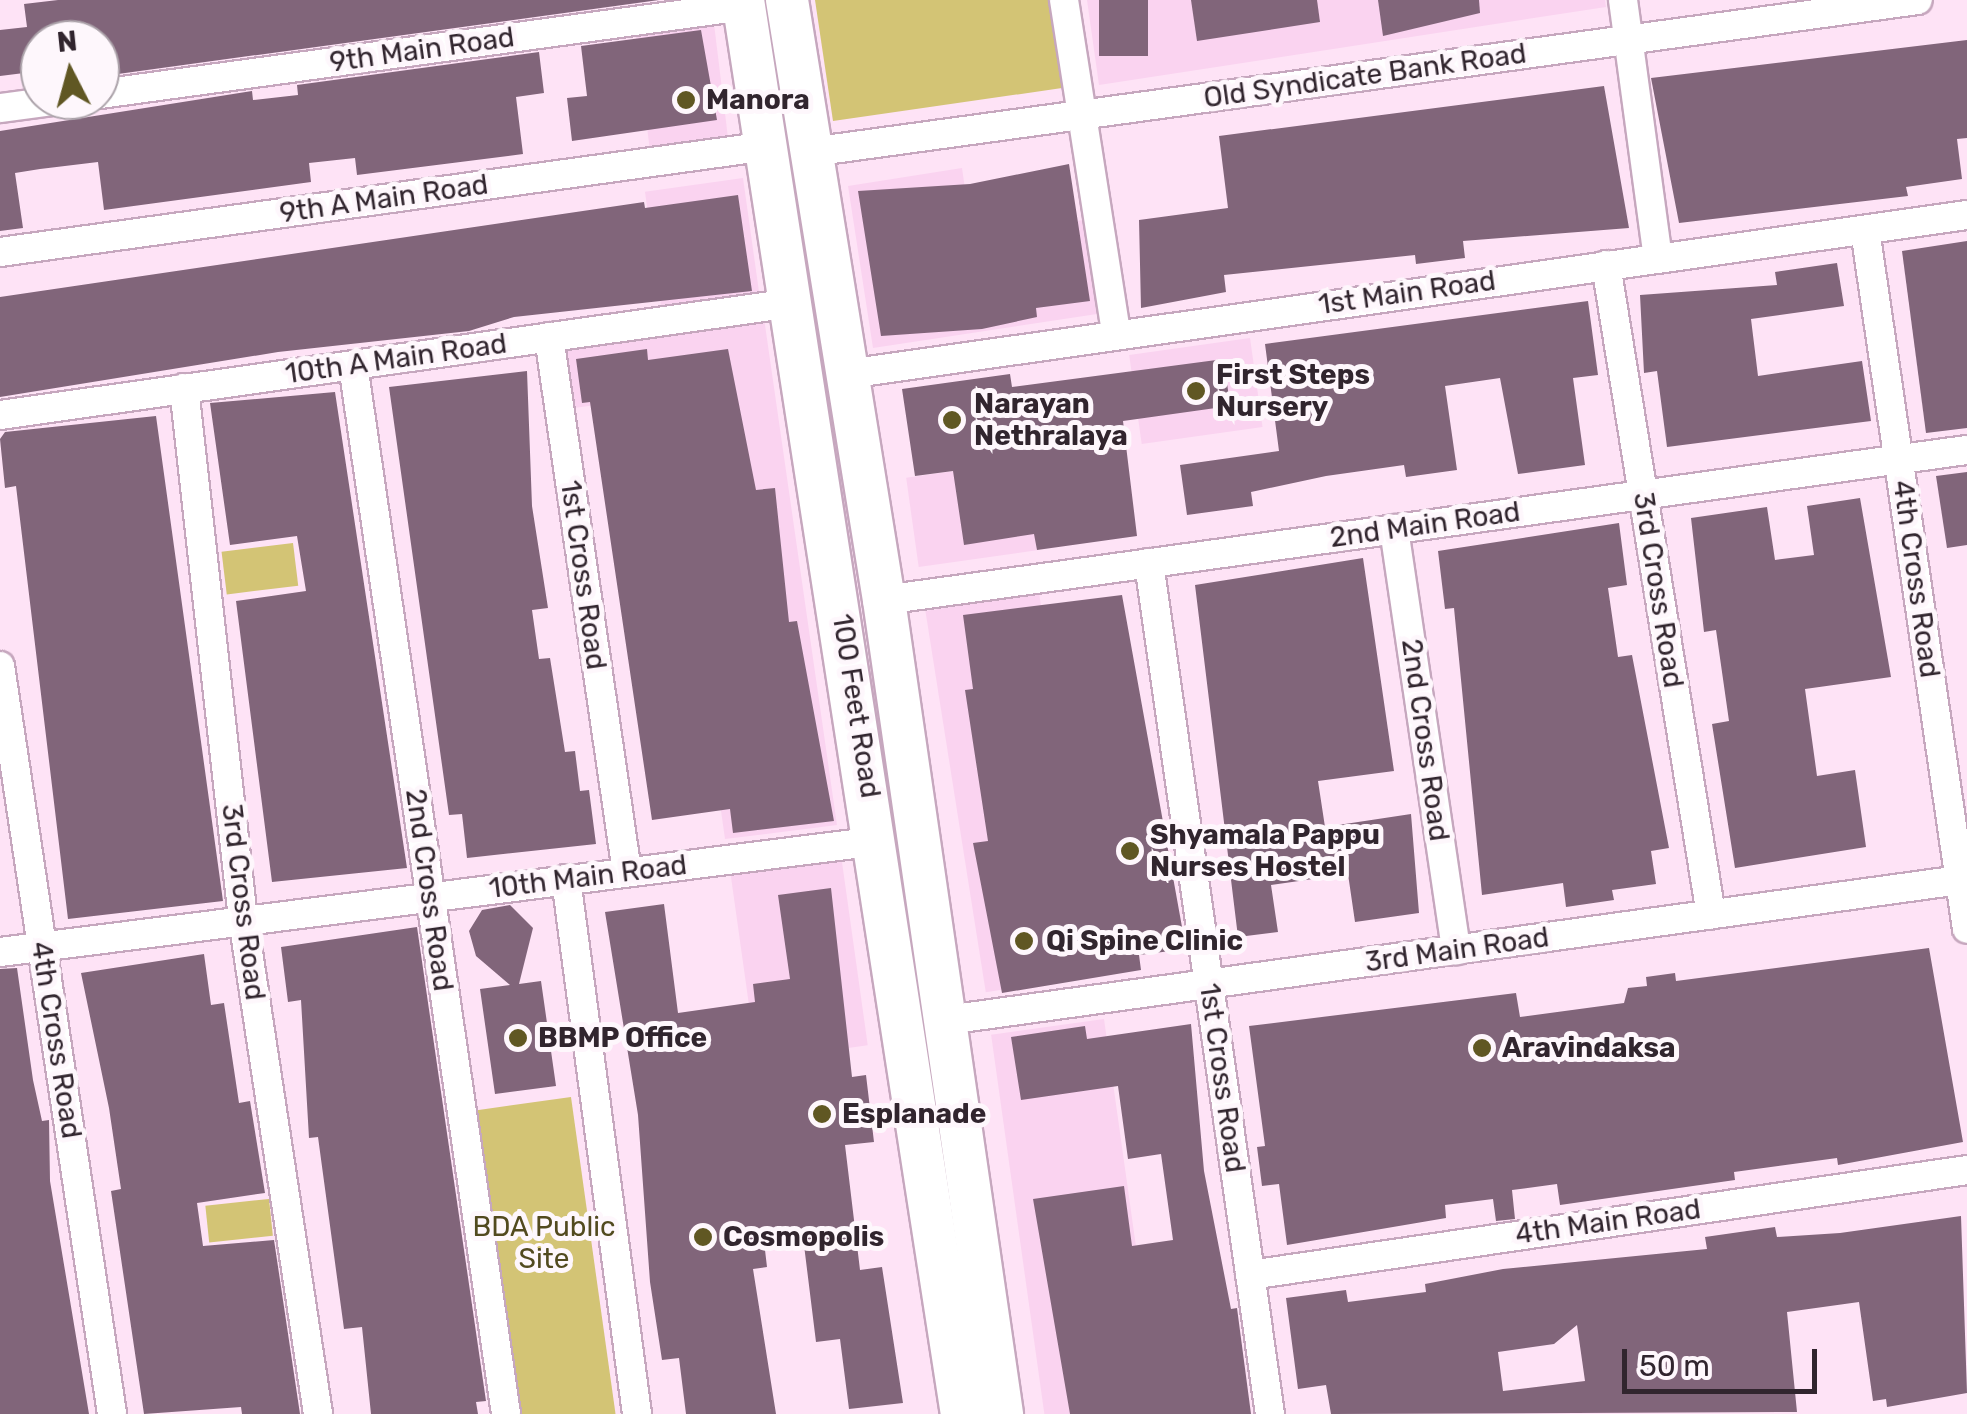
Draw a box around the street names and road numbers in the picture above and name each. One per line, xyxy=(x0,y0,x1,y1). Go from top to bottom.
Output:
street label: 9th Main Road xyxy=(328,20,516,80)
street label: Old Syndicate Bank Road xyxy=(1201,37,1529,115)
street label: 9th A Main Road xyxy=(277,168,491,230)
street label: 1st Main Road xyxy=(1316,264,1498,322)
street label: 10th A Main Road xyxy=(282,327,510,391)
street label: 1st Cross Road xyxy=(553,478,613,672)
street label: 4th Cross Road xyxy=(1886,478,1946,680)
street label: 3rd Cross Road xyxy=(1626,490,1690,690)
street label: 2nd Main Road xyxy=(1328,495,1522,555)
street label: 100 Feet Road xyxy=(825,612,887,800)
street label: 2nd Cross Road xyxy=(1394,637,1456,843)
street label: 2nd Cross Road xyxy=(398,787,460,993)
street label: 3rd Cross Road xyxy=(214,802,272,1002)
street label: 10th Main Road xyxy=(487,848,689,906)
street label: 3rd Main Road xyxy=(1363,920,1551,980)
street label: 4th Cross Road xyxy=(24,939,88,1141)
street label: 1st Cross Road xyxy=(1192,981,1252,1175)
street label: 4th Main Road xyxy=(1513,1192,1703,1252)

